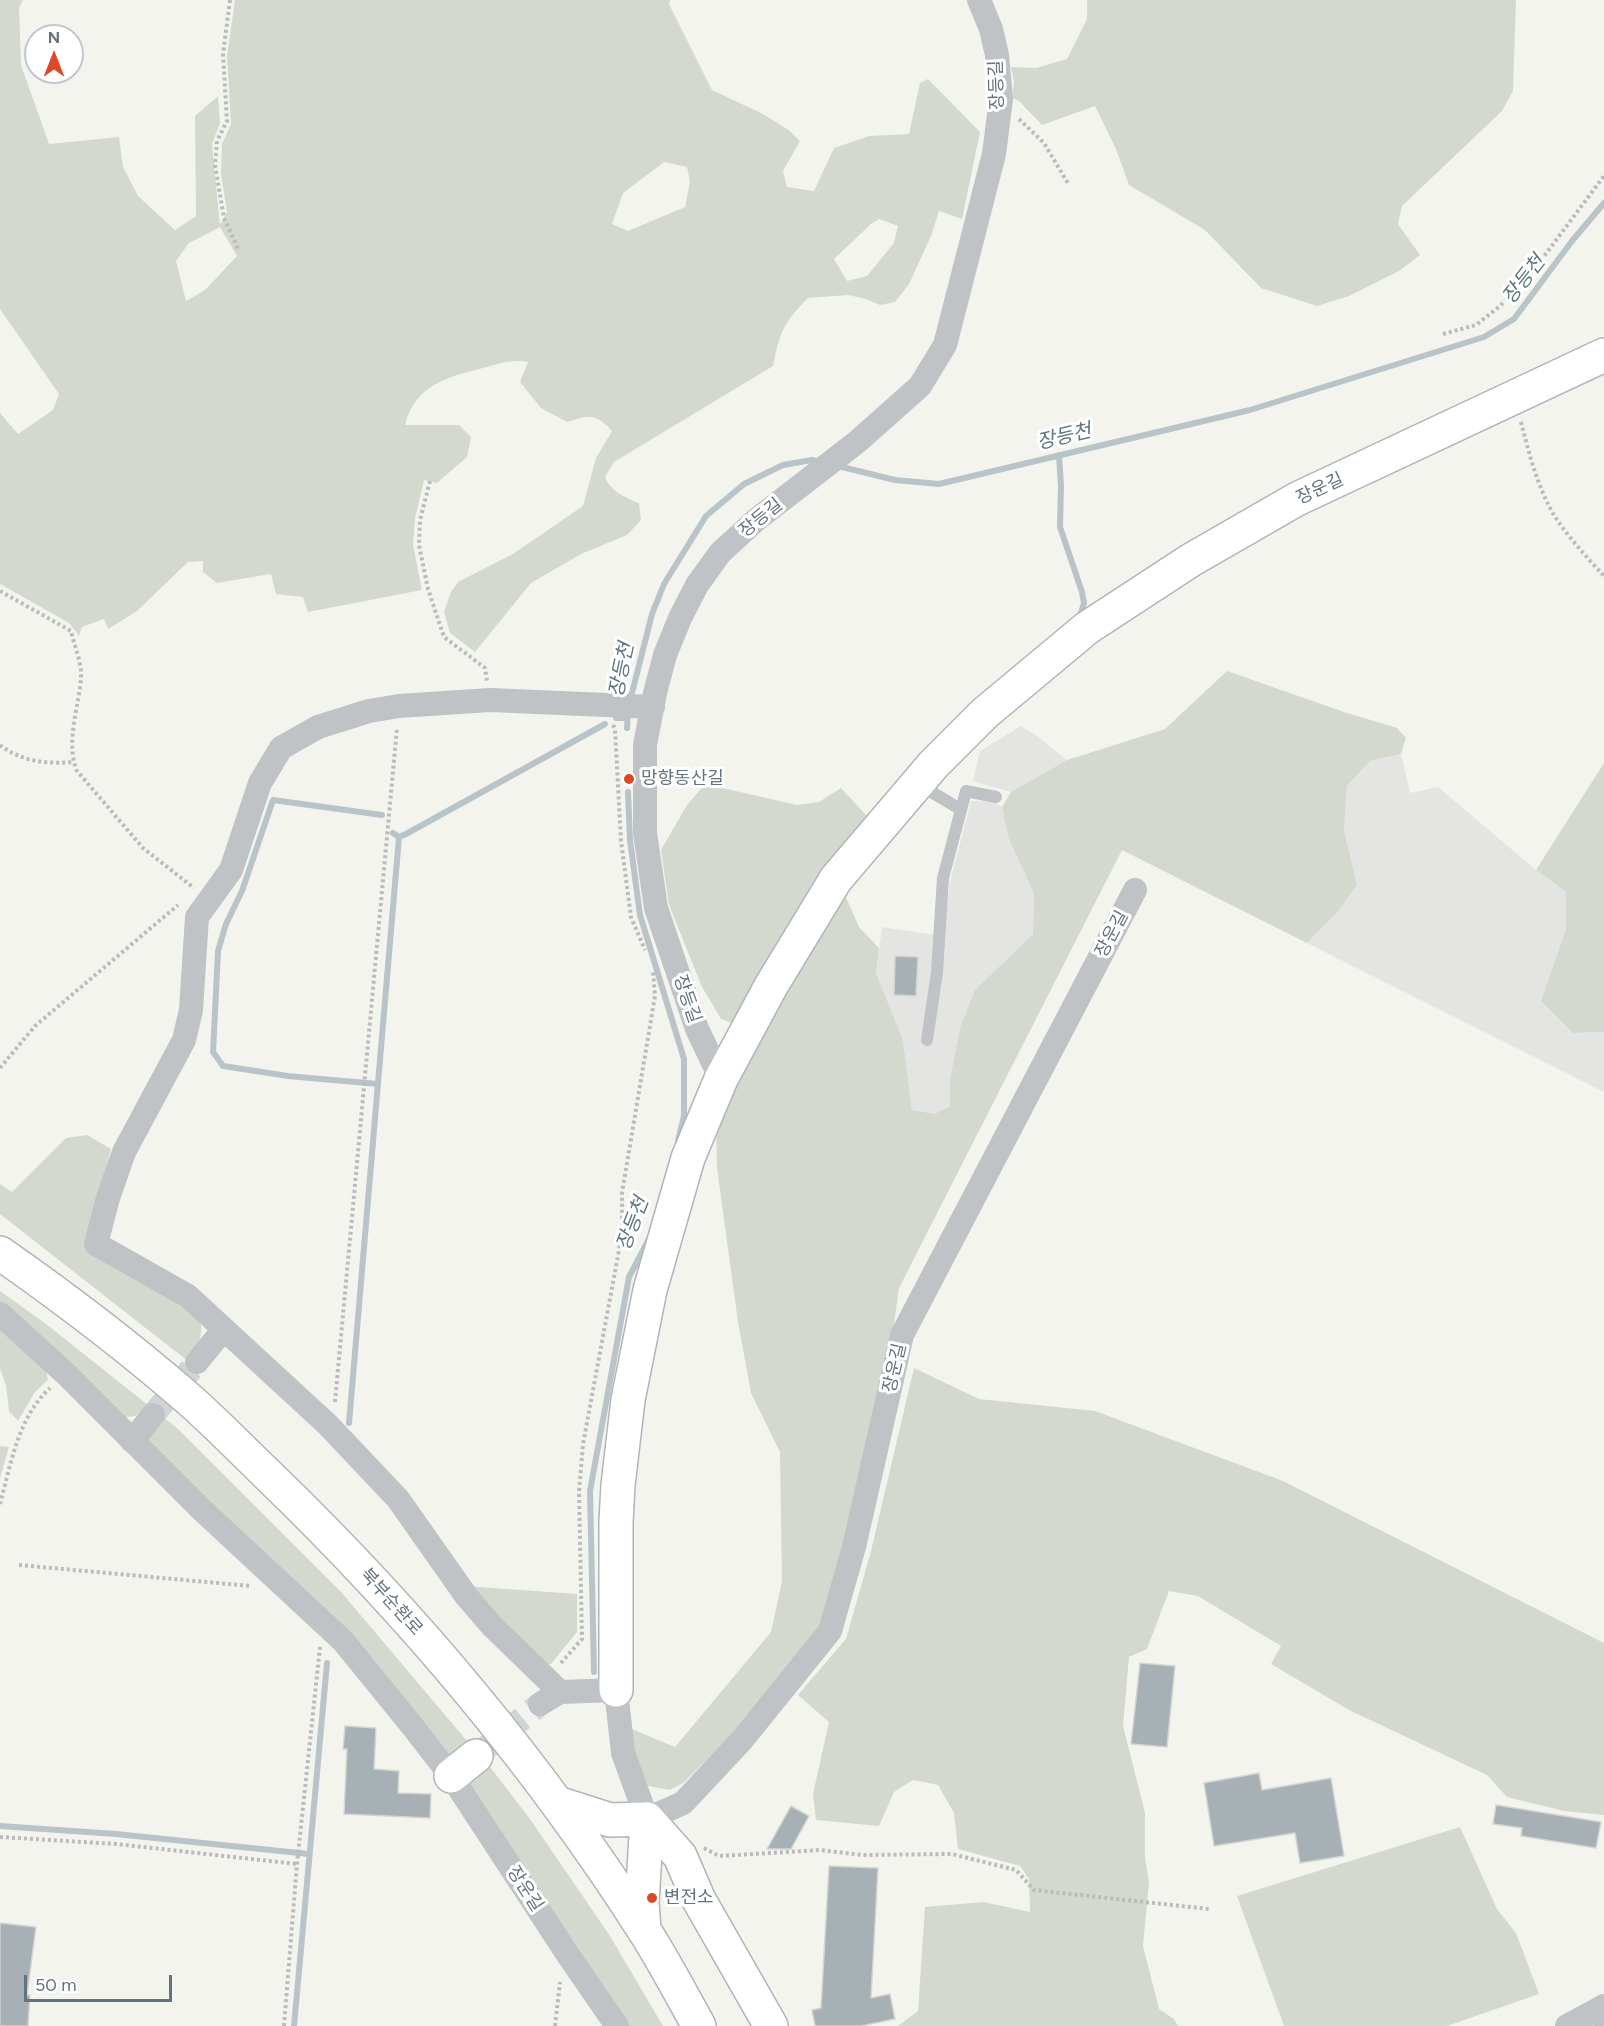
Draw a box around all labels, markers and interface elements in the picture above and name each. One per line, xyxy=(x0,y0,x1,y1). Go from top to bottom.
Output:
north arrow xyxy=(24,24,84,84)
text: N xyxy=(48,28,60,47)
street label: 장등길 xyxy=(985,60,1009,110)
water label: 장등천 xyxy=(1498,251,1550,309)
water label: 장등천 xyxy=(1034,419,1094,455)
street label: 장운길 xyxy=(1293,469,1347,509)
street label: 장등길 xyxy=(735,494,787,542)
water label: 장등천 xyxy=(605,641,639,699)
place label: 망향동산길 xyxy=(641,768,724,790)
marker: 망향동산길 xyxy=(622,772,636,786)
street label: 장운길 xyxy=(1091,907,1133,961)
street label: 장등길 xyxy=(669,972,705,1026)
water label: 장등천 xyxy=(612,1194,654,1254)
street label: 장운길 xyxy=(879,1341,911,1395)
street label: 북부순환로 xyxy=(355,1564,427,1640)
street label: 장운길 xyxy=(502,1862,548,1916)
place label: 변전소 xyxy=(664,1887,714,1909)
marker: 변전소 xyxy=(645,1891,659,1905)
scale bar xyxy=(27,1963,176,2001)
text: 50 m xyxy=(35,1974,77,1996)

